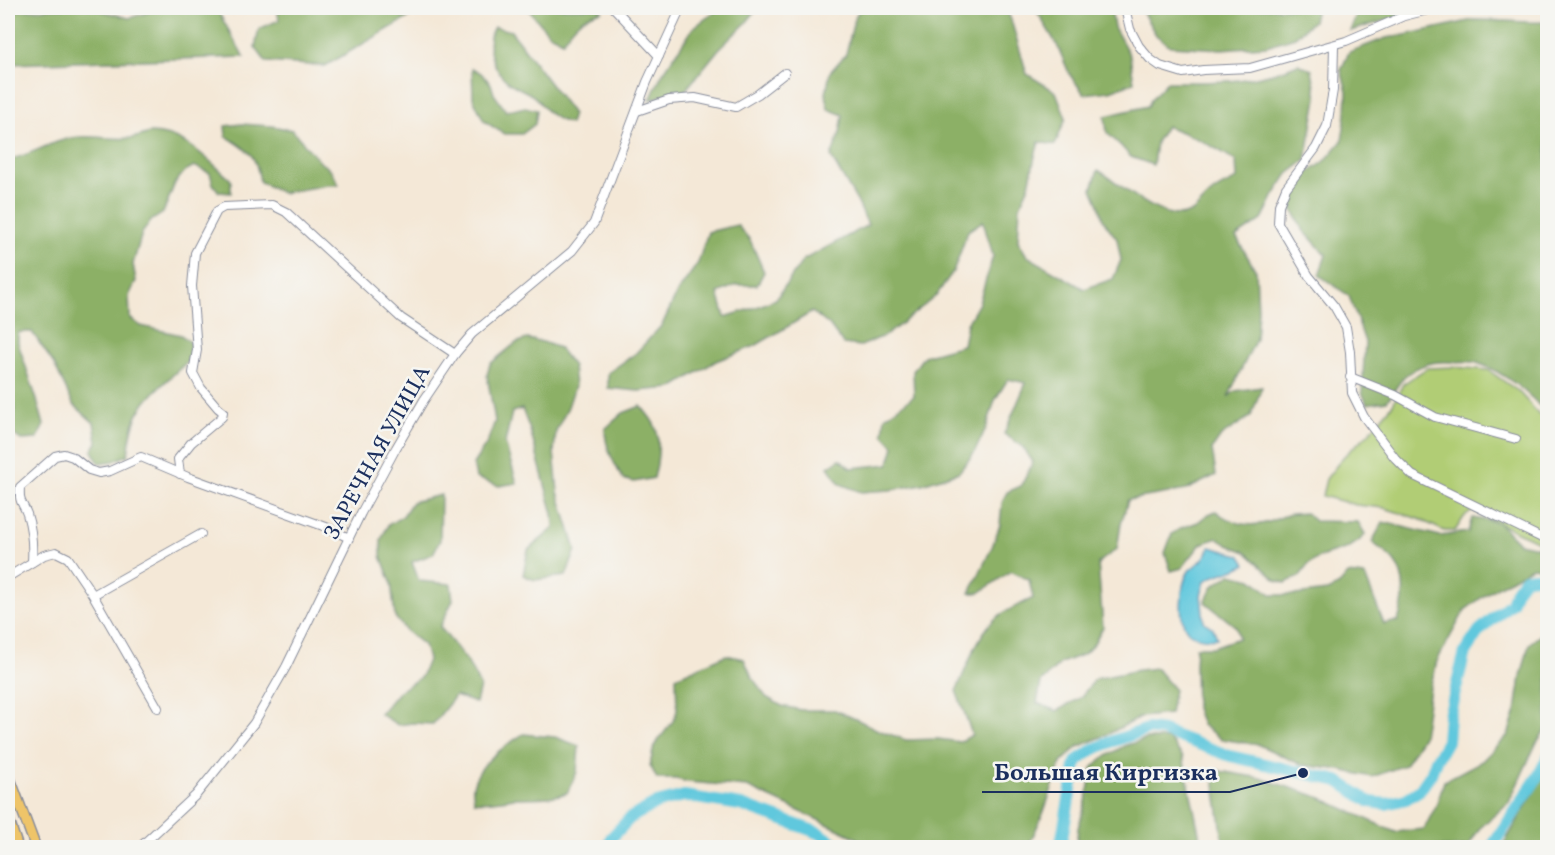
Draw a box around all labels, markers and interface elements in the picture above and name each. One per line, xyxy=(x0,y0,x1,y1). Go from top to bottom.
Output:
street label: ЗАРЕЧНАЯ УЛИЦА xyxy=(317,360,439,546)
callout: Большая Киргизка xyxy=(982,750,1230,792)
text: Большая Киргизка xyxy=(994,757,1218,791)

